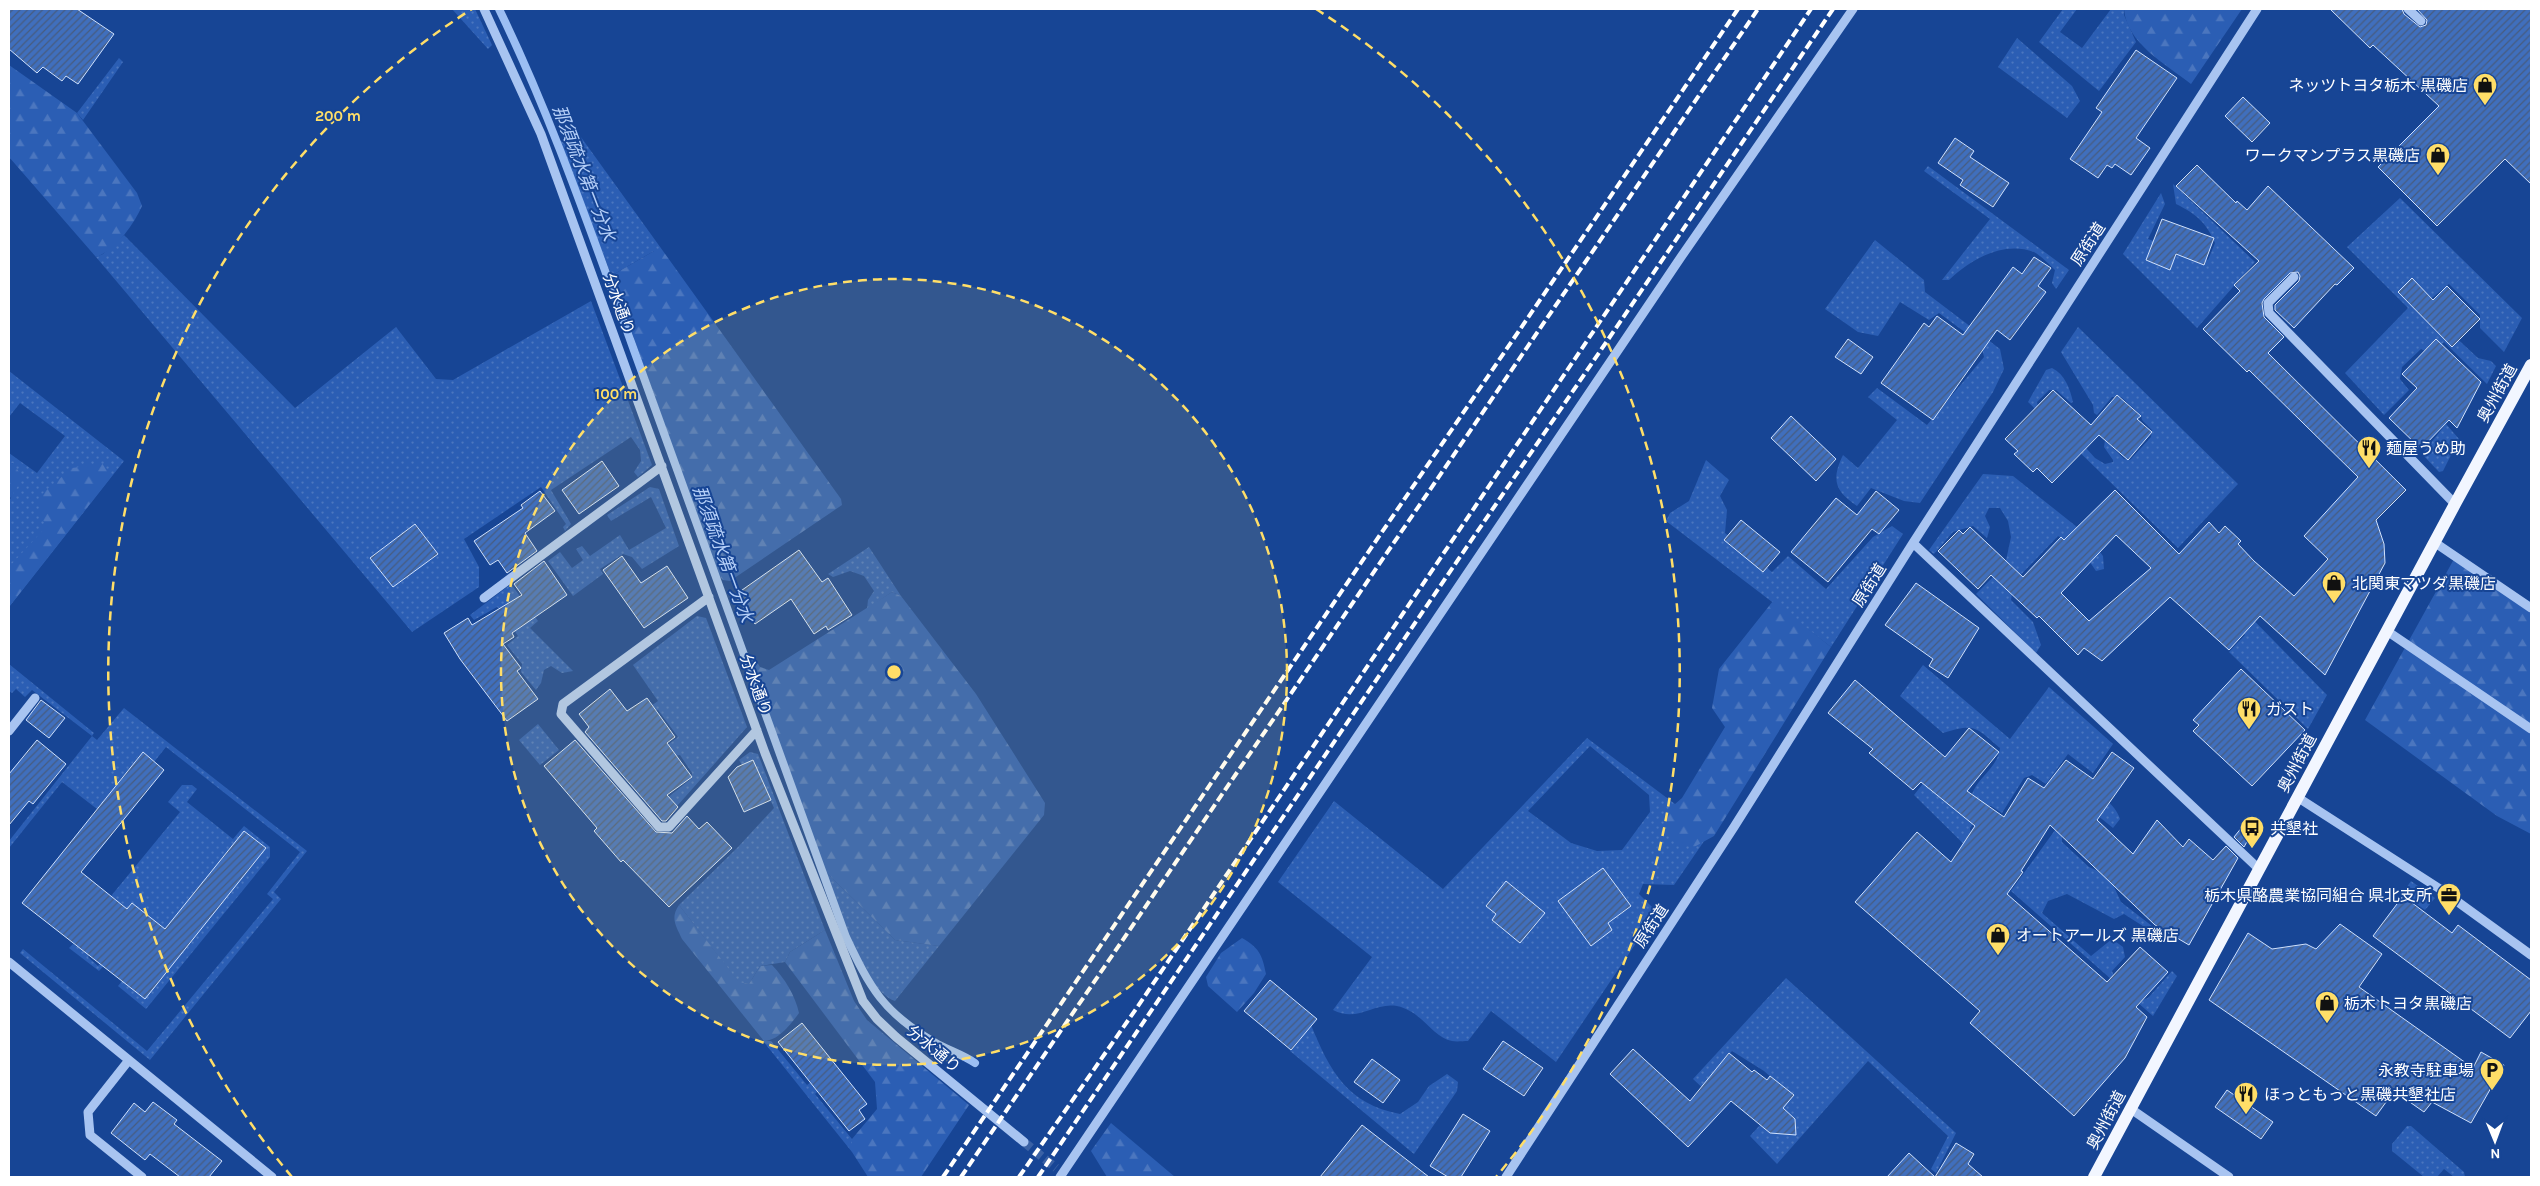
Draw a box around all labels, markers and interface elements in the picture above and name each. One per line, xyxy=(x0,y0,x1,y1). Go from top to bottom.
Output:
shop icon: ネッツトヨタ栃木 黒磯店 xyxy=(2472,72,2498,106)
place label: ネッツトヨタ栃木 黒磯店 xyxy=(2288,76,2468,95)
water label: 那須疏水第一分水 xyxy=(548,102,621,246)
text: 200 m xyxy=(315,107,361,125)
shop icon: ワークマンプラス黒磯店 xyxy=(2425,142,2451,176)
place label: ワークマンプラス黒磯店 xyxy=(2245,146,2420,165)
street label: 原街道 xyxy=(2067,219,2109,269)
street label: 分水通り xyxy=(599,271,639,337)
street label: 奥州街道 xyxy=(2473,360,2521,426)
text: 100 m xyxy=(595,385,637,403)
restaurant icon: 麺屋うめ助 xyxy=(2356,435,2382,469)
place label: 麺屋うめ助 xyxy=(2386,439,2466,458)
water label: 那須疏水第一分水 xyxy=(688,483,759,627)
street label: 原街道 xyxy=(1848,560,1890,610)
shop icon: 北関東マツダ黒磯店 xyxy=(2321,570,2347,604)
place label: 北関東マツダ黒磯店 xyxy=(2352,574,2496,593)
street label: 分水通り xyxy=(736,652,776,718)
centre of rings xyxy=(885,663,903,681)
restaurant icon: ガスト xyxy=(2236,696,2262,730)
place label: ガスト xyxy=(2266,700,2314,719)
street label: 奥州街道 xyxy=(2274,730,2320,796)
bus stop icon: 共墾社 xyxy=(2239,815,2265,849)
place label: 共墾社 xyxy=(2270,819,2318,838)
office icon: 栃木県酪農業協同組合 県北支所 xyxy=(2436,882,2462,916)
place label: 栃木県酪農業協同組合 県北支所 xyxy=(2204,886,2432,905)
street label: 原街道 xyxy=(1630,901,1672,951)
shop icon: オートアールズ 黒磯店 xyxy=(1985,922,2011,956)
place label: オートアールズ 黒磯店 xyxy=(2016,926,2179,945)
shop icon: 栃木トヨタ黒磯店 xyxy=(2314,990,2340,1024)
place label: 栃木トヨタ黒磯店 xyxy=(2344,994,2472,1013)
street label: 分水通り xyxy=(903,1021,965,1077)
parking icon: 永教寺駐車場 xyxy=(2479,1057,2505,1091)
place label: 永教寺駐車場 xyxy=(2378,1061,2474,1080)
restaurant icon: ほっともっと黒磯共墾社店 xyxy=(2233,1081,2259,1115)
place label: ほっともっと黒磯共墾社店 xyxy=(2264,1085,2456,1104)
street label: 奥州街道 xyxy=(2083,1087,2129,1153)
north arrow xyxy=(2470,1116,2520,1166)
text: N xyxy=(2490,1145,2500,1162)

